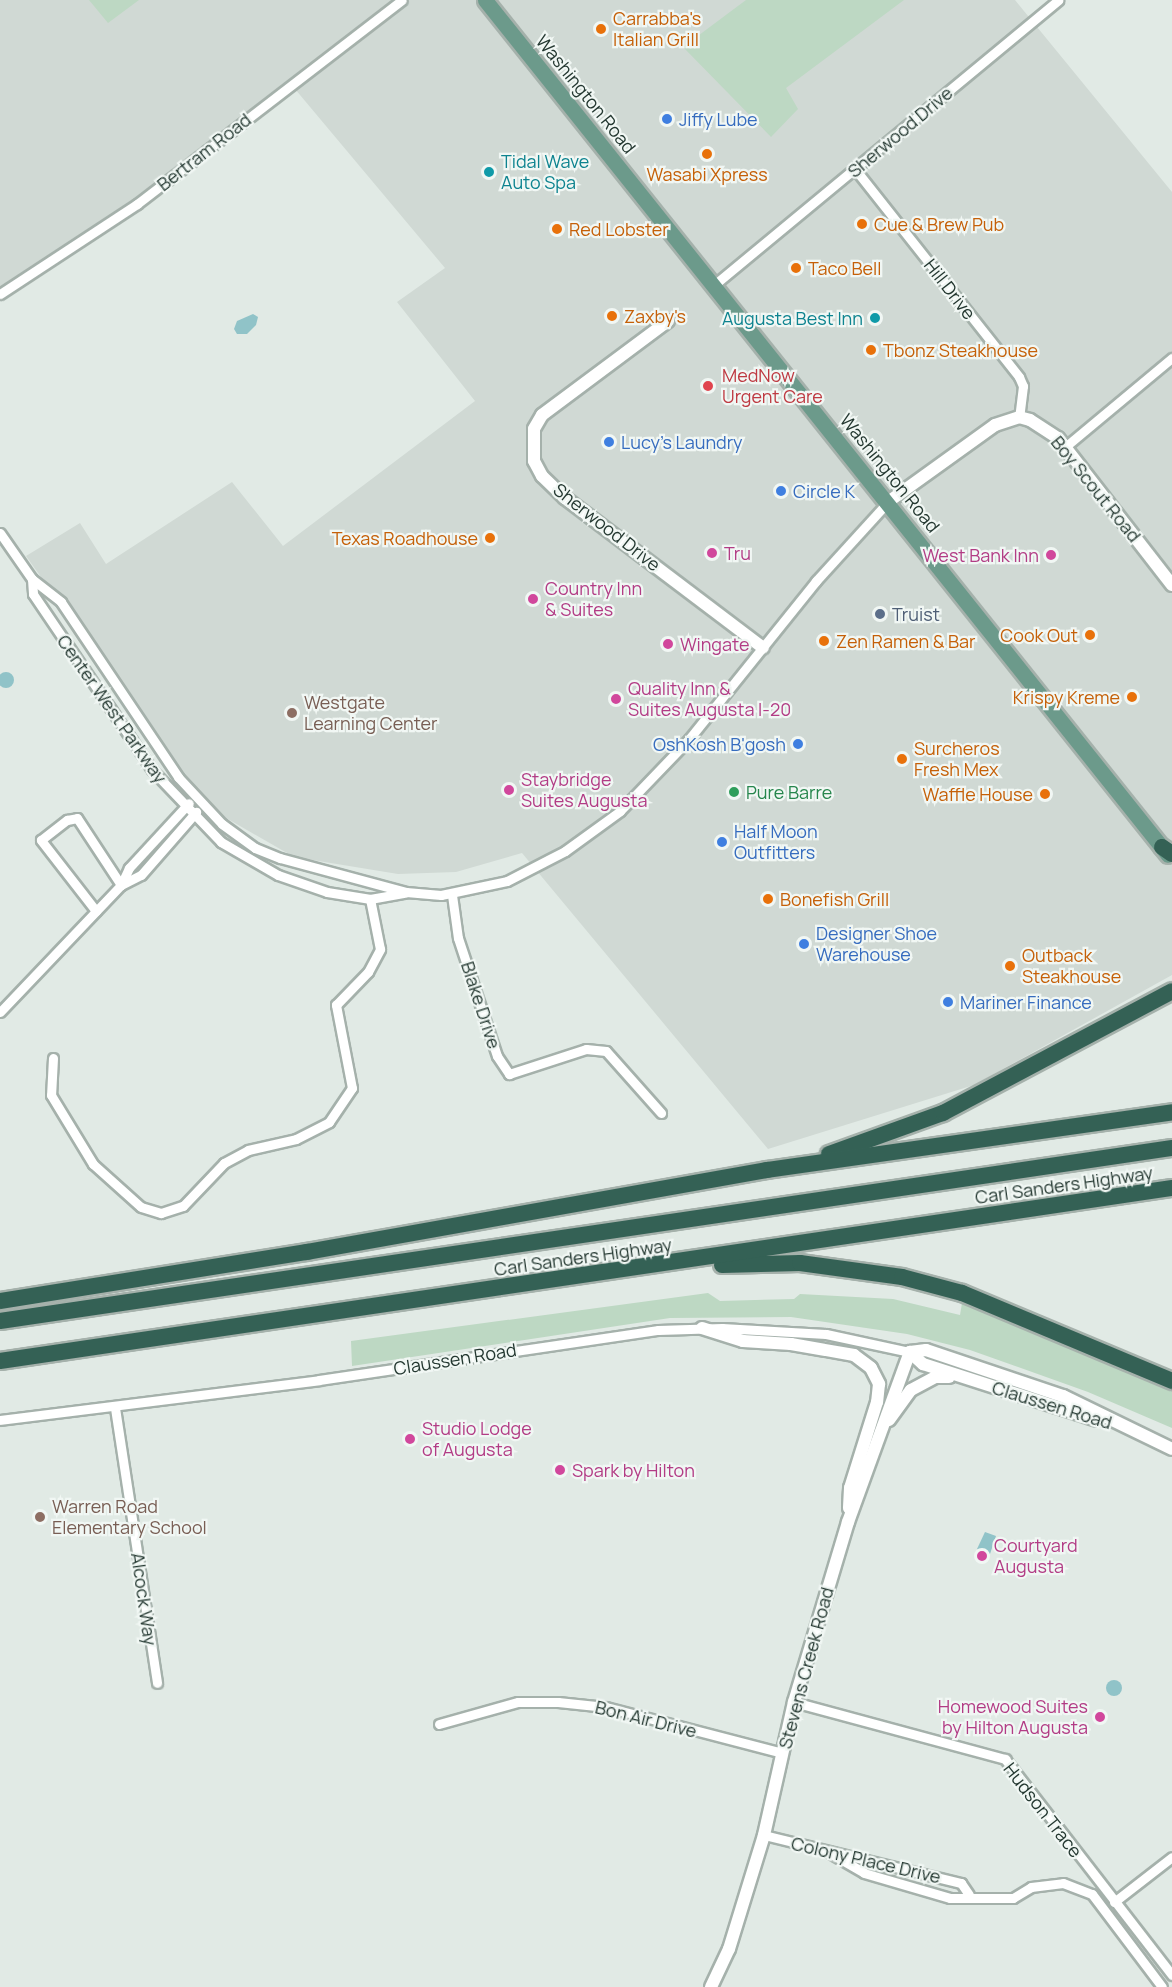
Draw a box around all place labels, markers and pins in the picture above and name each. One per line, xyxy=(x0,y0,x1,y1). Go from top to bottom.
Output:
place label: Carrabba's Italian Grill xyxy=(613,8,701,50)
marker: Carrabba's Italian Grill xyxy=(594,22,608,36)
place label: Jiffy Lube xyxy=(679,108,758,130)
marker: Jiffy Lube xyxy=(660,112,674,126)
marker: Wasabi Xpress xyxy=(700,147,714,161)
place label: Tidal Wave Auto Spa xyxy=(501,151,589,194)
place label: Wasabi Xpress xyxy=(646,163,768,185)
marker: Tidal Wave Auto Spa xyxy=(482,165,496,179)
place label: Cue & Brew Pub xyxy=(874,213,1004,235)
marker: Cue & Brew Pub xyxy=(855,217,869,231)
place label: Red Lobster xyxy=(569,218,669,240)
marker: Red Lobster xyxy=(550,222,564,236)
place label: Taco Bell xyxy=(808,257,881,279)
marker: Taco Bell xyxy=(789,261,803,275)
place label: Zaxby's xyxy=(624,305,686,327)
place label: Augusta Best Inn xyxy=(722,307,863,329)
marker: Zaxby's xyxy=(605,309,619,323)
marker: Augusta Best Inn xyxy=(868,311,882,325)
place label: Tbonz Steakhouse xyxy=(883,339,1038,361)
marker: Tbonz Steakhouse xyxy=(864,343,878,357)
place label: MedNow Urgent Care xyxy=(722,365,823,407)
marker: MedNow Urgent Care xyxy=(699,377,717,395)
place label: Lucy's Laundry xyxy=(621,431,742,453)
marker: Lucy's Laundry xyxy=(602,435,616,449)
place label: Circle K xyxy=(793,480,855,502)
marker: Circle K xyxy=(774,484,788,498)
place label: Texas Roadhouse xyxy=(332,527,478,549)
marker: Texas Roadhouse xyxy=(483,531,497,545)
place label: Tru xyxy=(724,542,751,564)
place label: West Bank Inn xyxy=(923,544,1039,566)
marker: Tru xyxy=(705,546,719,560)
marker: West Bank Inn xyxy=(1044,548,1058,562)
place label: Country Inn & Suites xyxy=(545,578,642,620)
marker: Country Inn & Suites xyxy=(526,592,540,606)
place label: Truist xyxy=(892,603,940,625)
marker: Truist xyxy=(873,607,887,621)
place label: Cook Out xyxy=(1000,624,1078,646)
marker: Cook Out xyxy=(1083,628,1097,642)
place label: Zen Ramen & Bar xyxy=(836,630,976,652)
place label: Wingate xyxy=(680,633,749,655)
marker: Zen Ramen & Bar xyxy=(817,634,831,648)
marker: Wingate xyxy=(661,637,675,651)
place label: Quality Inn & Suites Augusta I-20 xyxy=(628,678,791,720)
place label: Krispy Kreme xyxy=(1013,686,1120,708)
marker: Krispy Kreme xyxy=(1125,690,1139,704)
place label: Westgate Learning Center xyxy=(304,692,438,734)
marker: Quality Inn & Suites Augusta I-20 xyxy=(609,692,623,706)
marker: Westgate Learning Center xyxy=(285,706,299,720)
place label: OshKosh B'gosh xyxy=(653,733,786,755)
marker: OshKosh B'gosh xyxy=(791,737,805,751)
place label: Surcheros Fresh Mex xyxy=(914,738,1000,780)
marker: Surcheros Fresh Mex xyxy=(895,752,909,766)
place label: Staybridge Suites Augusta xyxy=(521,769,648,812)
place label: Pure Barre xyxy=(746,781,832,803)
marker: Staybridge Suites Augusta xyxy=(502,783,516,797)
place label: Waffle House xyxy=(922,783,1033,805)
marker: Pure Barre xyxy=(727,785,741,799)
marker: Waffle House xyxy=(1038,787,1052,801)
place label: Half Moon Outfitters xyxy=(734,821,818,864)
marker: Half Moon Outfitters xyxy=(715,835,729,849)
place label: Bonefish Grill xyxy=(780,888,889,910)
marker: Bonefish Grill xyxy=(761,892,775,906)
place label: Designer Shoe Warehouse xyxy=(816,923,937,966)
marker: Designer Shoe Warehouse xyxy=(797,937,811,951)
place label: Outback Steakhouse xyxy=(1022,945,1121,988)
marker: Outback Steakhouse xyxy=(1003,959,1017,973)
place label: Mariner Finance xyxy=(960,991,1092,1013)
marker: Mariner Finance xyxy=(941,995,955,1009)
place label: Studio Lodge of Augusta xyxy=(422,1418,532,1460)
marker: Studio Lodge of Augusta xyxy=(403,1432,417,1446)
place label: Spark by Hilton xyxy=(572,1459,695,1481)
marker: Spark by Hilton xyxy=(553,1463,567,1477)
place label: Warren Road Elementary School xyxy=(52,1496,207,1538)
marker: Warren Road Elementary School xyxy=(33,1510,47,1524)
place label: Courtyard Augusta xyxy=(994,1535,1078,1578)
marker: Courtyard Augusta xyxy=(975,1549,989,1563)
place label: Homewood Suites by Hilton Augusta xyxy=(938,1696,1088,1738)
marker: Homewood Suites by Hilton Augusta xyxy=(1093,1710,1107,1724)

